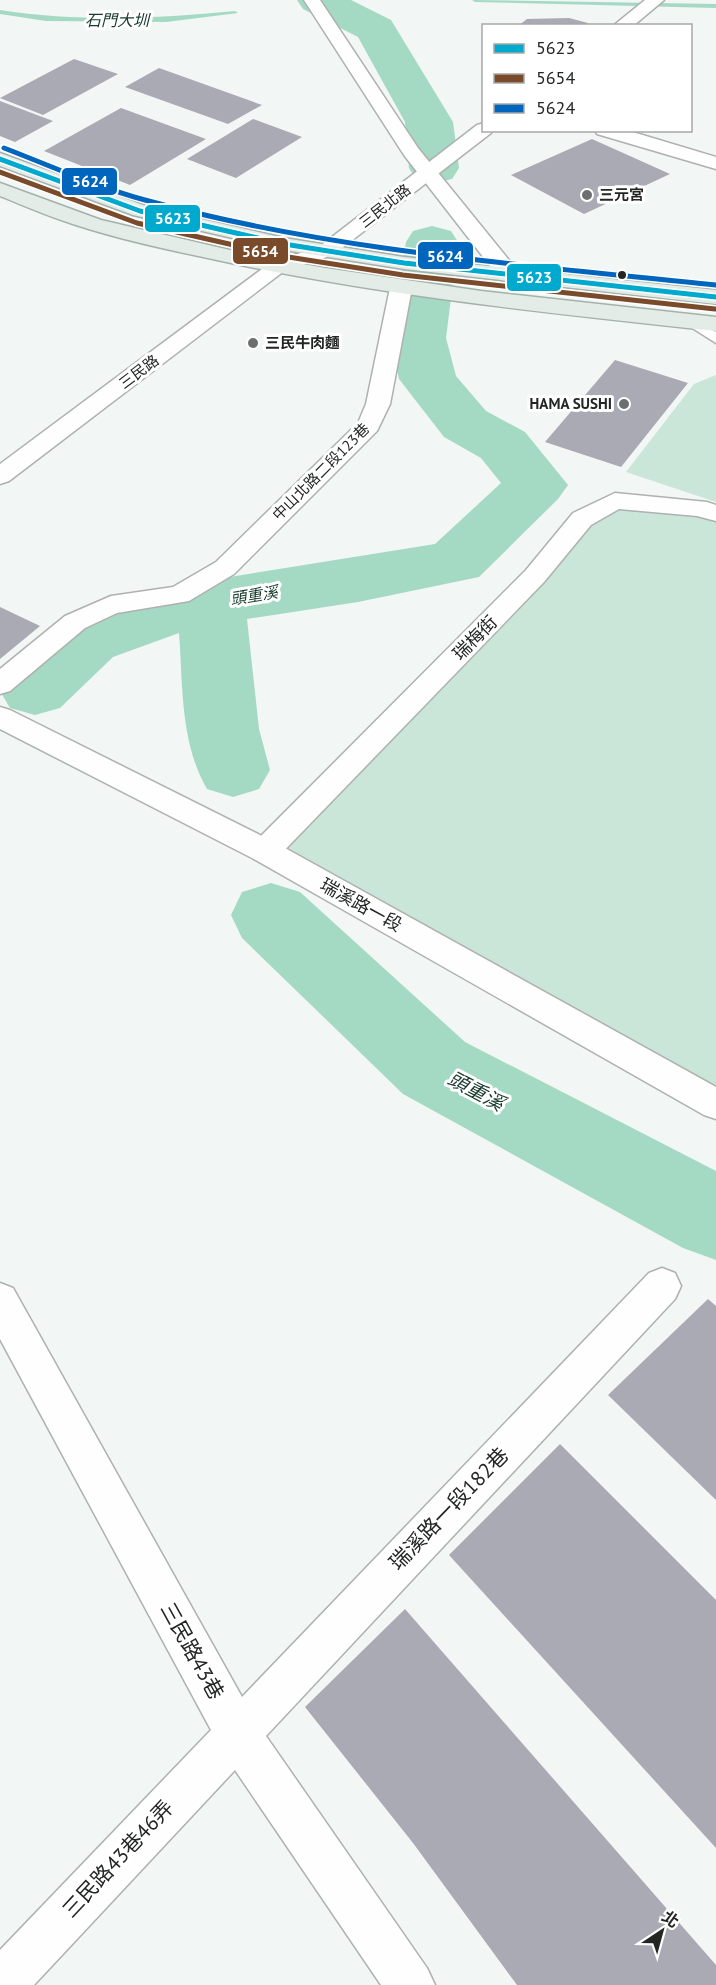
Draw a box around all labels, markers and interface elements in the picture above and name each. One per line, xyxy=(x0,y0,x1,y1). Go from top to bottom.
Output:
water label: 石門大圳 xyxy=(85,10,151,30)
legend xyxy=(482,24,692,132)
text: 5623 xyxy=(536,36,575,59)
text: 5654 xyxy=(536,66,575,89)
text: 5624 xyxy=(536,96,575,119)
line badge: 5624 xyxy=(61,167,118,196)
text: 5624 xyxy=(72,171,108,191)
street label: 三民北路 xyxy=(355,180,414,232)
place label: 三元宮 xyxy=(599,185,644,204)
marker: 三元宮 xyxy=(580,188,594,202)
line badge: 5623 xyxy=(144,204,201,233)
text: 5623 xyxy=(155,208,191,228)
line badge: 5654 xyxy=(232,237,289,265)
text: 5654 xyxy=(242,241,278,261)
line badge: 5624 xyxy=(417,241,474,270)
text: 5624 xyxy=(427,246,463,266)
line badge: 5623 xyxy=(506,263,562,292)
text: 5623 xyxy=(516,267,552,287)
unlabelled marker xyxy=(616,269,628,281)
place label: 三民牛肉麵 xyxy=(265,333,340,352)
marker: 三民牛肉麵 xyxy=(246,336,260,350)
street label: 三民路 xyxy=(115,350,162,393)
place label: HAMA SUSHI xyxy=(530,394,612,413)
marker: HAMA SUSHI xyxy=(617,397,631,411)
street label: 中山北路二段123巷 xyxy=(268,419,373,524)
water label: 頭重溪 xyxy=(229,581,281,609)
street label: 瑞梅街 xyxy=(447,610,502,665)
street label: 瑞溪路一段 xyxy=(316,873,406,936)
water label: 頭重溪 xyxy=(443,1065,511,1118)
street label: 瑞溪路一段182巷 xyxy=(383,1442,514,1576)
street label: 三民路43巷 xyxy=(155,1597,230,1704)
street label: 三民路43巷46弄 xyxy=(56,1794,179,1923)
north arrow xyxy=(632,1901,692,1961)
text: 北 xyxy=(658,1906,683,1932)

